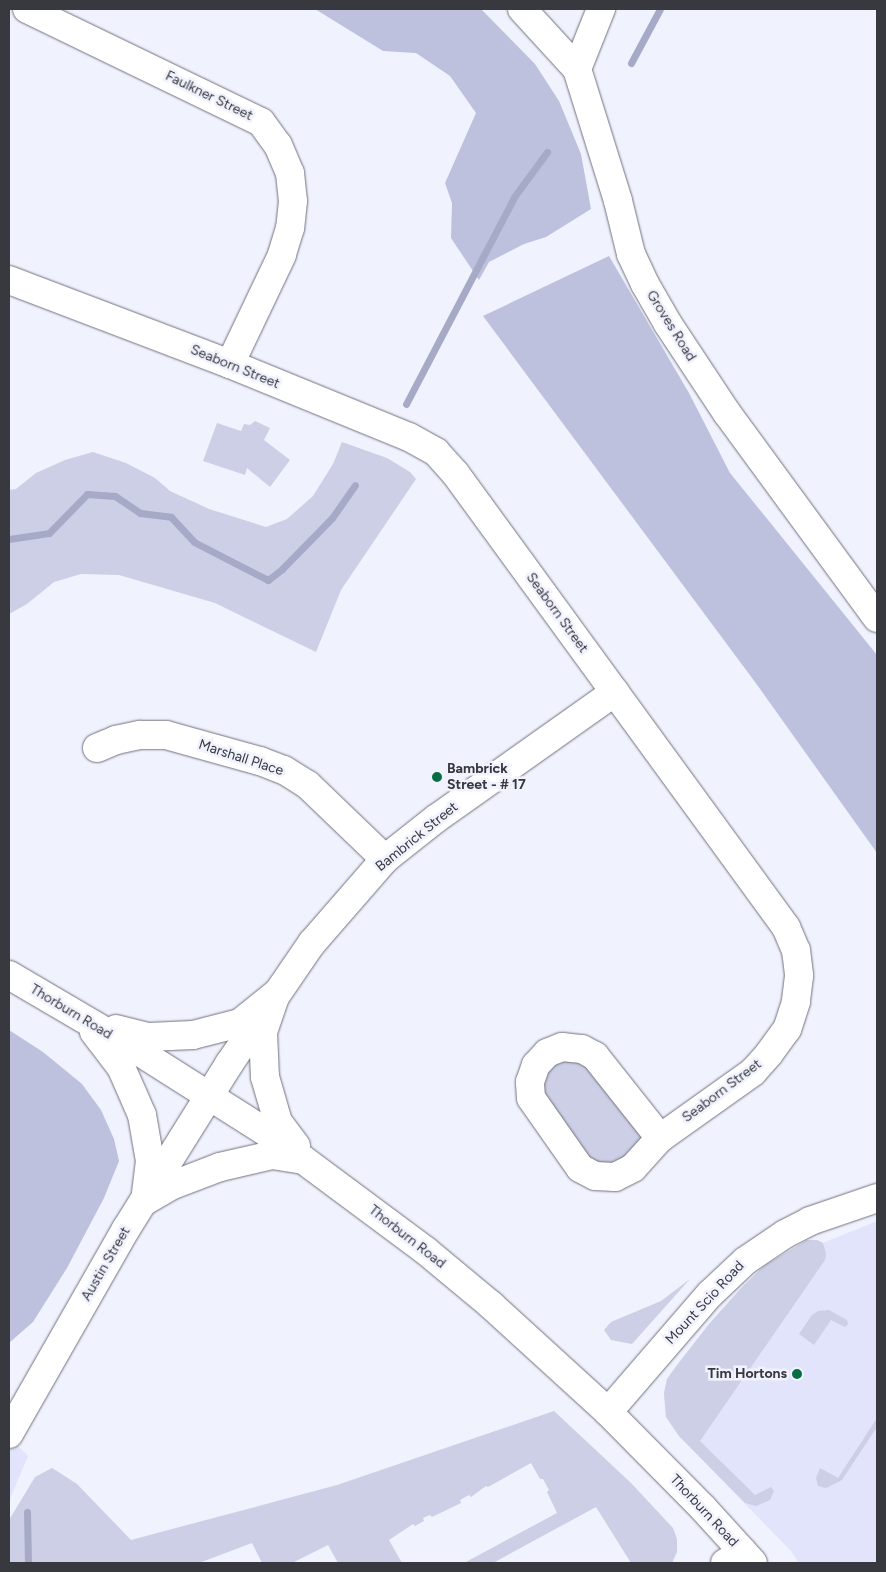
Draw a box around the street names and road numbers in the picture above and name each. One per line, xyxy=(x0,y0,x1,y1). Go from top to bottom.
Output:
street label: Faulkner Street xyxy=(163,68,255,124)
street label: Groves Road xyxy=(643,288,699,364)
street label: Seaborn Street xyxy=(188,341,282,393)
street label: Seaborn Street xyxy=(522,570,592,656)
street label: Marshall Place xyxy=(196,736,286,780)
street label: Bambrick Street xyxy=(373,799,461,875)
street label: Thorburn Road xyxy=(27,981,115,1043)
street label: Seaborn Street xyxy=(679,1056,765,1126)
street label: Thorburn Road xyxy=(365,1202,449,1272)
street label: Austin Street xyxy=(78,1224,134,1304)
street label: Mount Scio Road xyxy=(662,1258,748,1348)
street label: Thorburn Road xyxy=(666,1471,742,1551)

